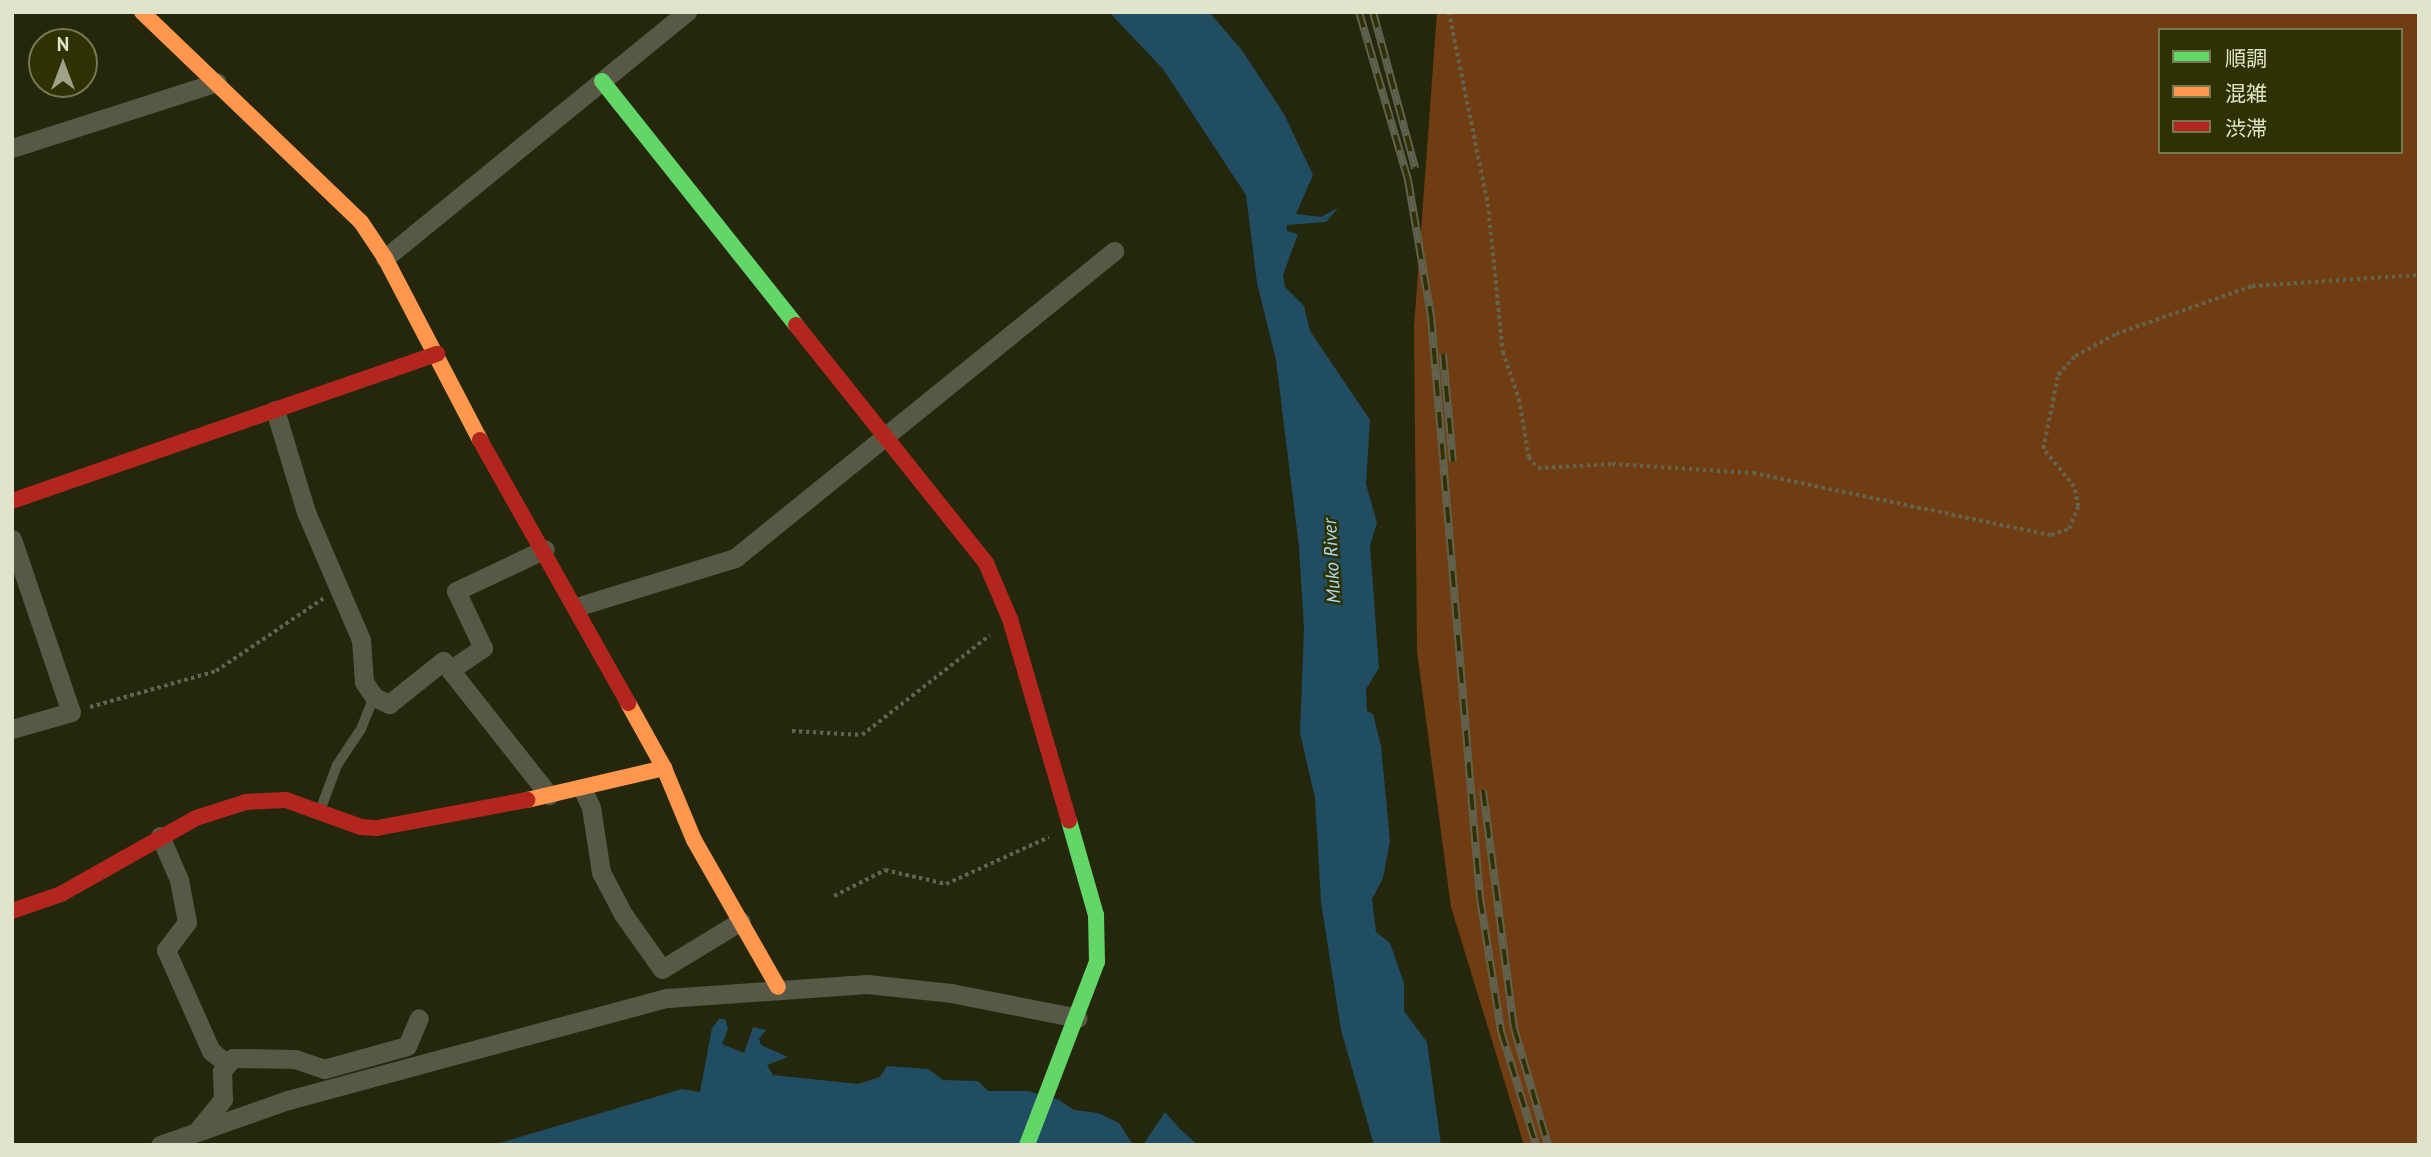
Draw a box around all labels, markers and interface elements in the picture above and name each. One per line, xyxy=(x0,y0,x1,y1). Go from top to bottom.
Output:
north arrow xyxy=(28,28,98,98)
legend xyxy=(2158,28,2403,154)
text: N xyxy=(57,32,69,56)
text: 順調 xyxy=(2225,45,2267,72)
text: 混雑 xyxy=(2225,80,2267,107)
text: 渋滞 xyxy=(2225,115,2267,142)
water label: Muko River xyxy=(1318,518,1346,604)

